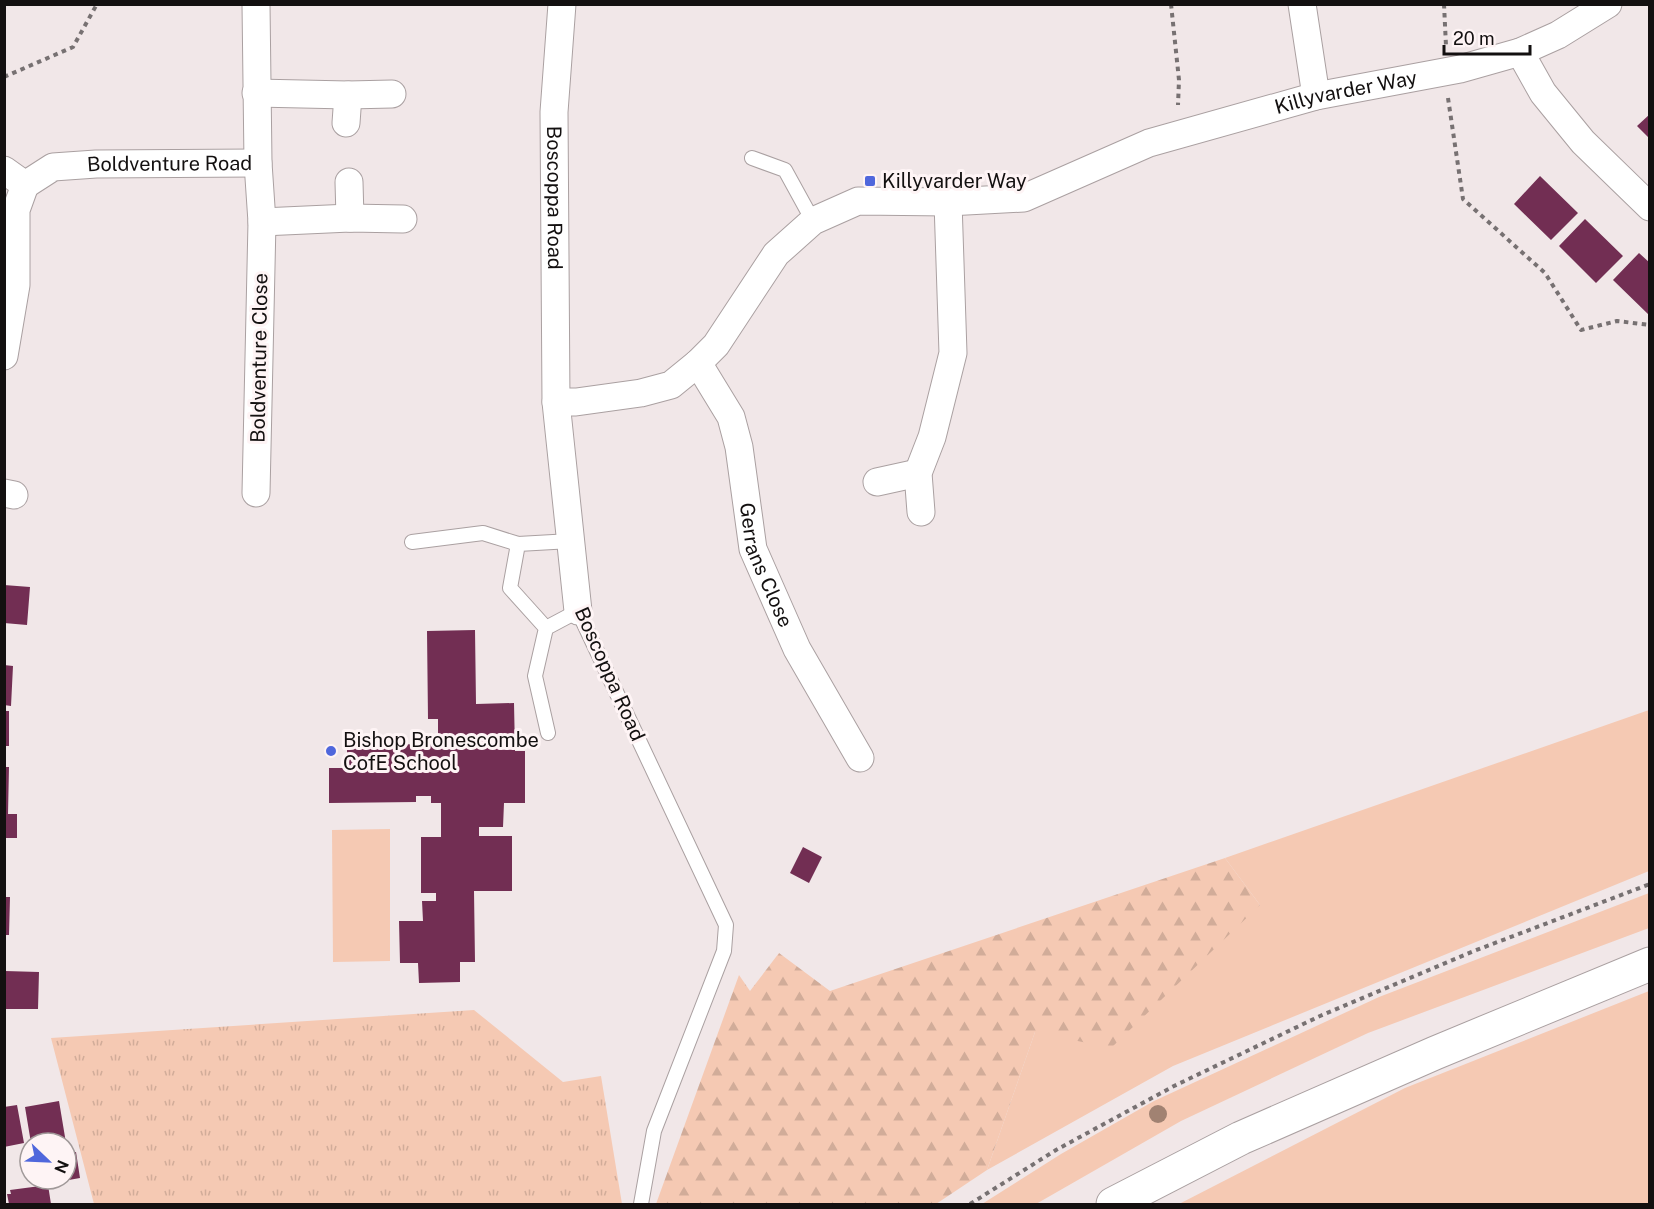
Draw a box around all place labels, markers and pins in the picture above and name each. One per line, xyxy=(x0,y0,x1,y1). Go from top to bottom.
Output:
place label: Killyvarder Way xyxy=(882,169,1027,193)
marker: Killyvarder Way xyxy=(863,174,877,188)
place label: Bishop Bronescombe CofE School xyxy=(343,728,539,775)
marker: Bishop Bronescombe CofE School xyxy=(324,744,338,758)

